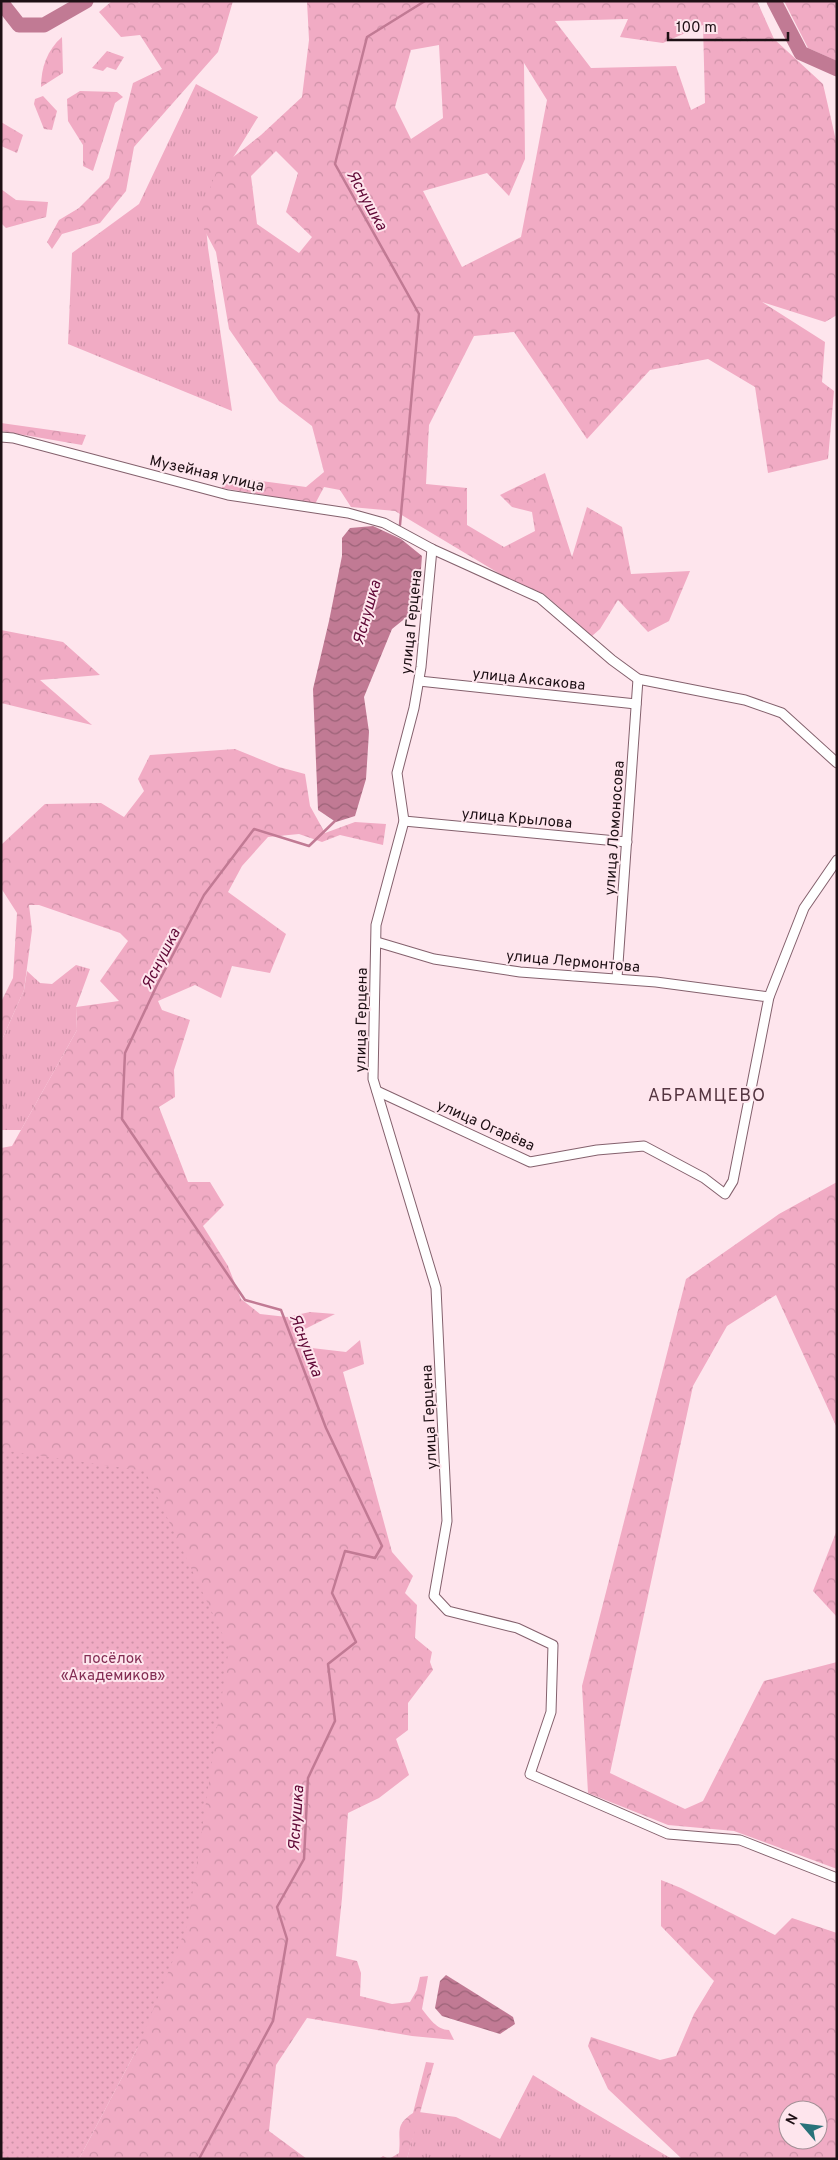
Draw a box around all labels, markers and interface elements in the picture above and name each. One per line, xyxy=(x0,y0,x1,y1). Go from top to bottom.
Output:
scale bar xyxy=(668,10,788,42)
text: 100 m xyxy=(676,19,717,38)
water label: Яснушка xyxy=(342,167,391,235)
street label: Музейная улица xyxy=(147,452,266,497)
street label: улица Герцена xyxy=(398,569,427,675)
water label: Яснушка xyxy=(349,578,387,647)
street label: улица Аксакова xyxy=(471,665,586,696)
street label: улица Ломоносова xyxy=(601,760,630,896)
street label: улица Крылова xyxy=(461,805,573,834)
water label: Яснушка xyxy=(138,925,186,993)
street label: улица Лермонтова xyxy=(505,947,641,978)
street label: улица Герцена xyxy=(352,967,373,1073)
district label: АБРАМЦЕВО xyxy=(648,1085,766,1108)
street label: улица Огарёва xyxy=(433,1096,537,1156)
water label: Яснушка xyxy=(284,1312,326,1381)
street label: улица Герцена xyxy=(418,1364,443,1470)
park label: посёлок «Академиков» xyxy=(61,1650,166,1686)
water label: Яснушка xyxy=(285,1784,309,1852)
north arrow xyxy=(778,2100,828,2150)
text: N xyxy=(783,2111,803,2128)

